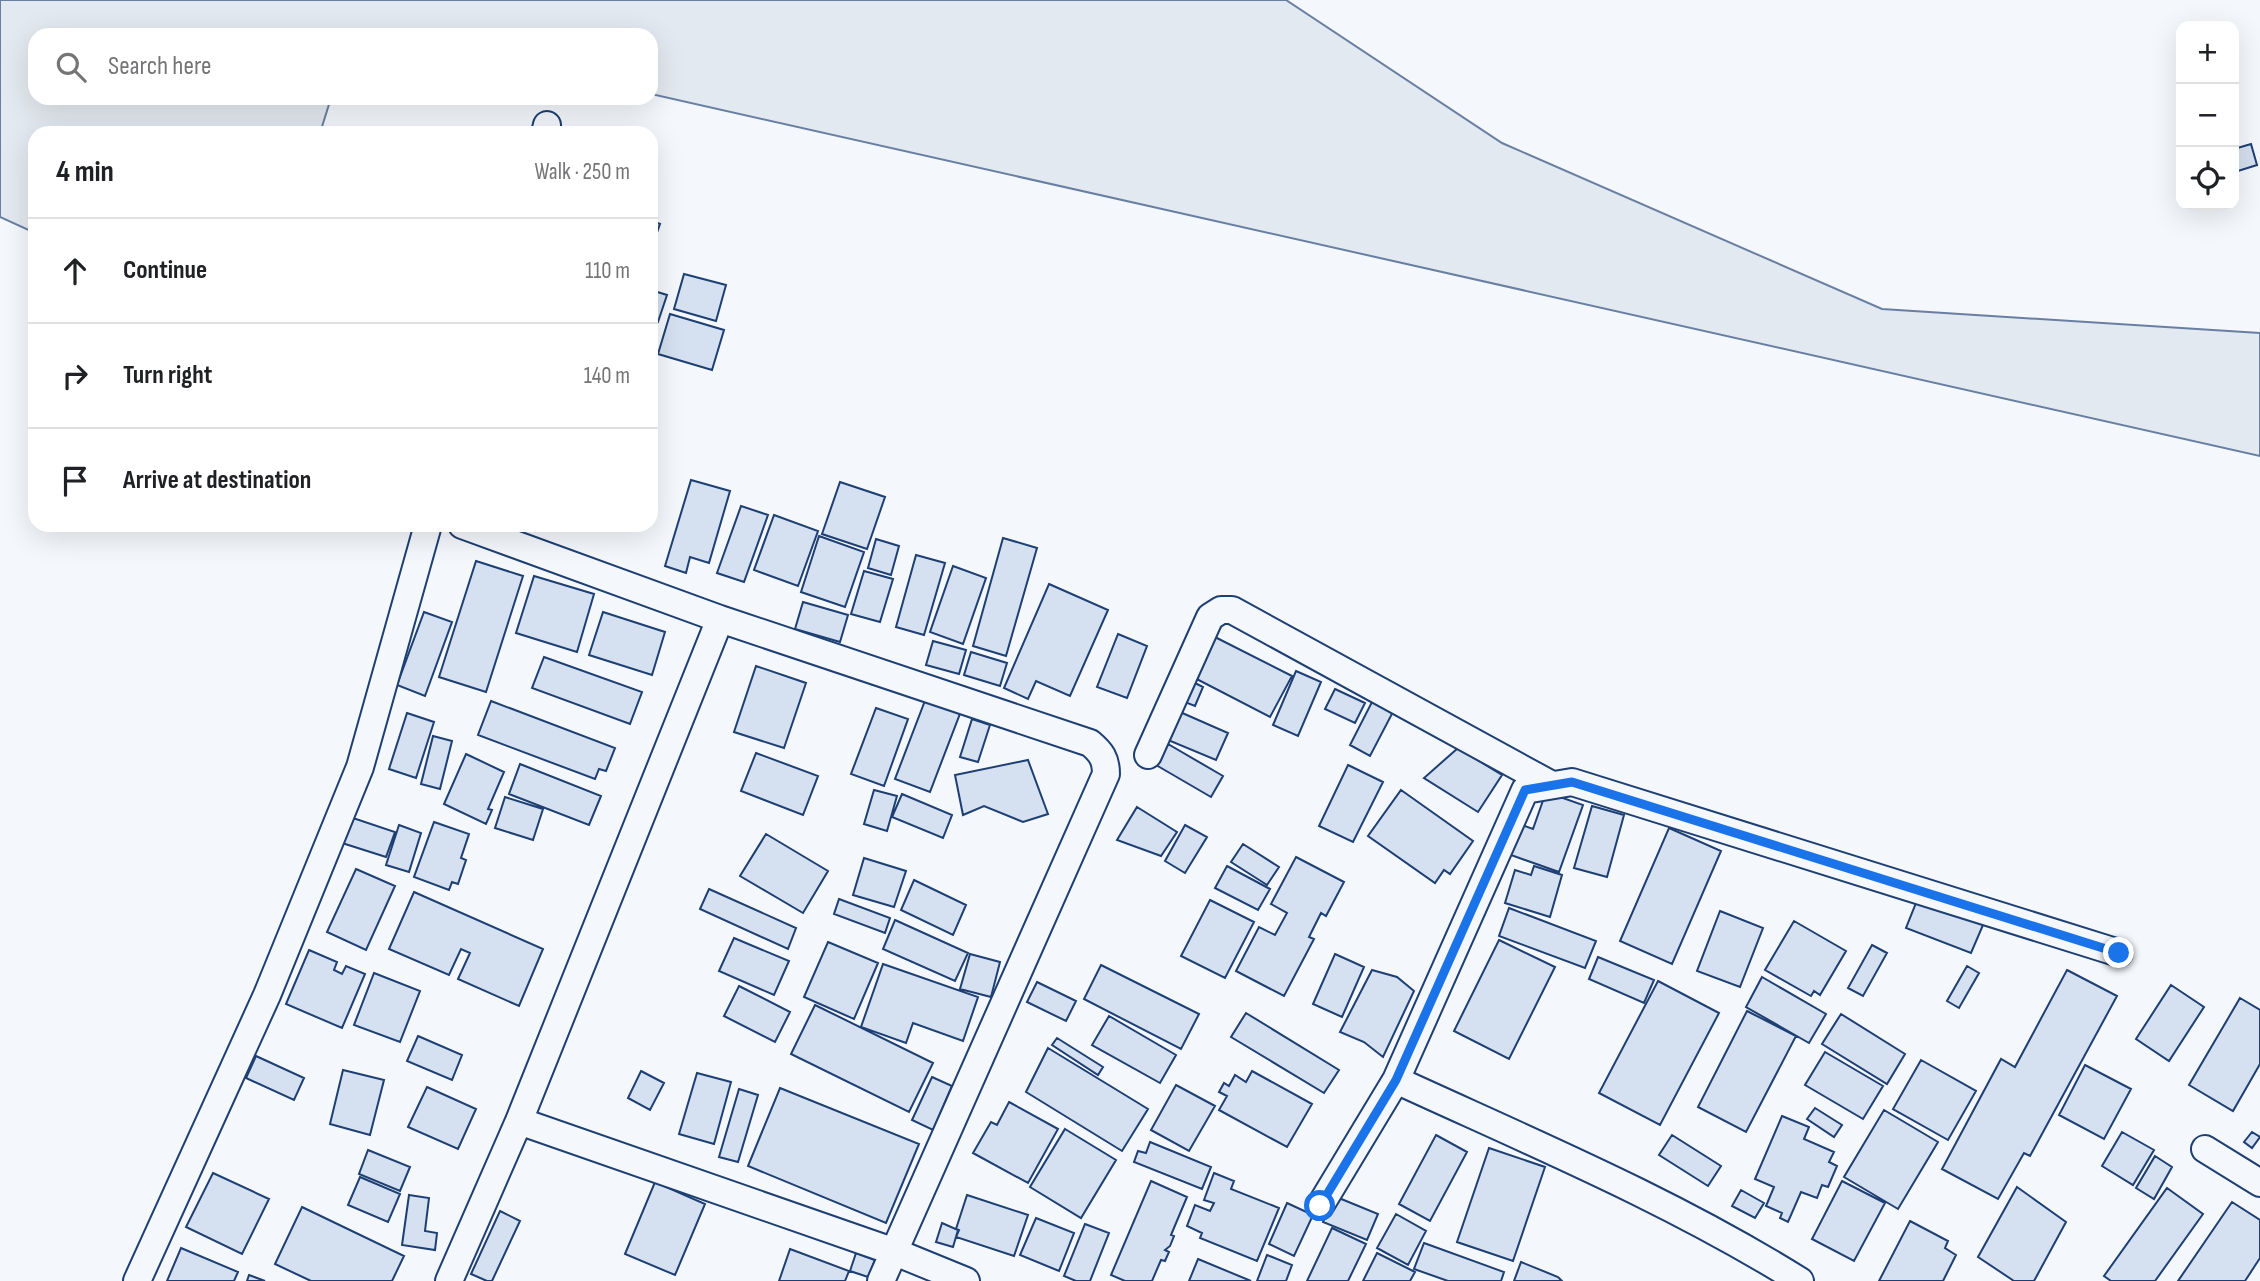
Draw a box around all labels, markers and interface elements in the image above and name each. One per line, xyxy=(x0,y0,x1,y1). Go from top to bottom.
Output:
map controls xyxy=(2176,21,2239,210)
button: + xyxy=(2176,21,2239,84)
search box xyxy=(28,28,658,105)
icon: search xyxy=(52,48,90,86)
text: Search here xyxy=(108,51,211,82)
button: − xyxy=(2176,84,2239,147)
button: locate xyxy=(2176,147,2239,210)
text: 4 min xyxy=(56,154,114,190)
text: Walk · 250 m xyxy=(534,158,630,186)
icon: ahead xyxy=(56,252,94,290)
text: Continue xyxy=(123,255,207,286)
text: 110 m xyxy=(585,257,630,285)
icon: right xyxy=(56,357,94,395)
text: Turn right xyxy=(123,360,212,391)
text: 140 m xyxy=(584,362,630,390)
icon: arrive xyxy=(56,462,94,500)
text: Arrive at destination xyxy=(123,465,311,496)
route end xyxy=(2103,937,2134,968)
route start xyxy=(1304,1190,1335,1221)

